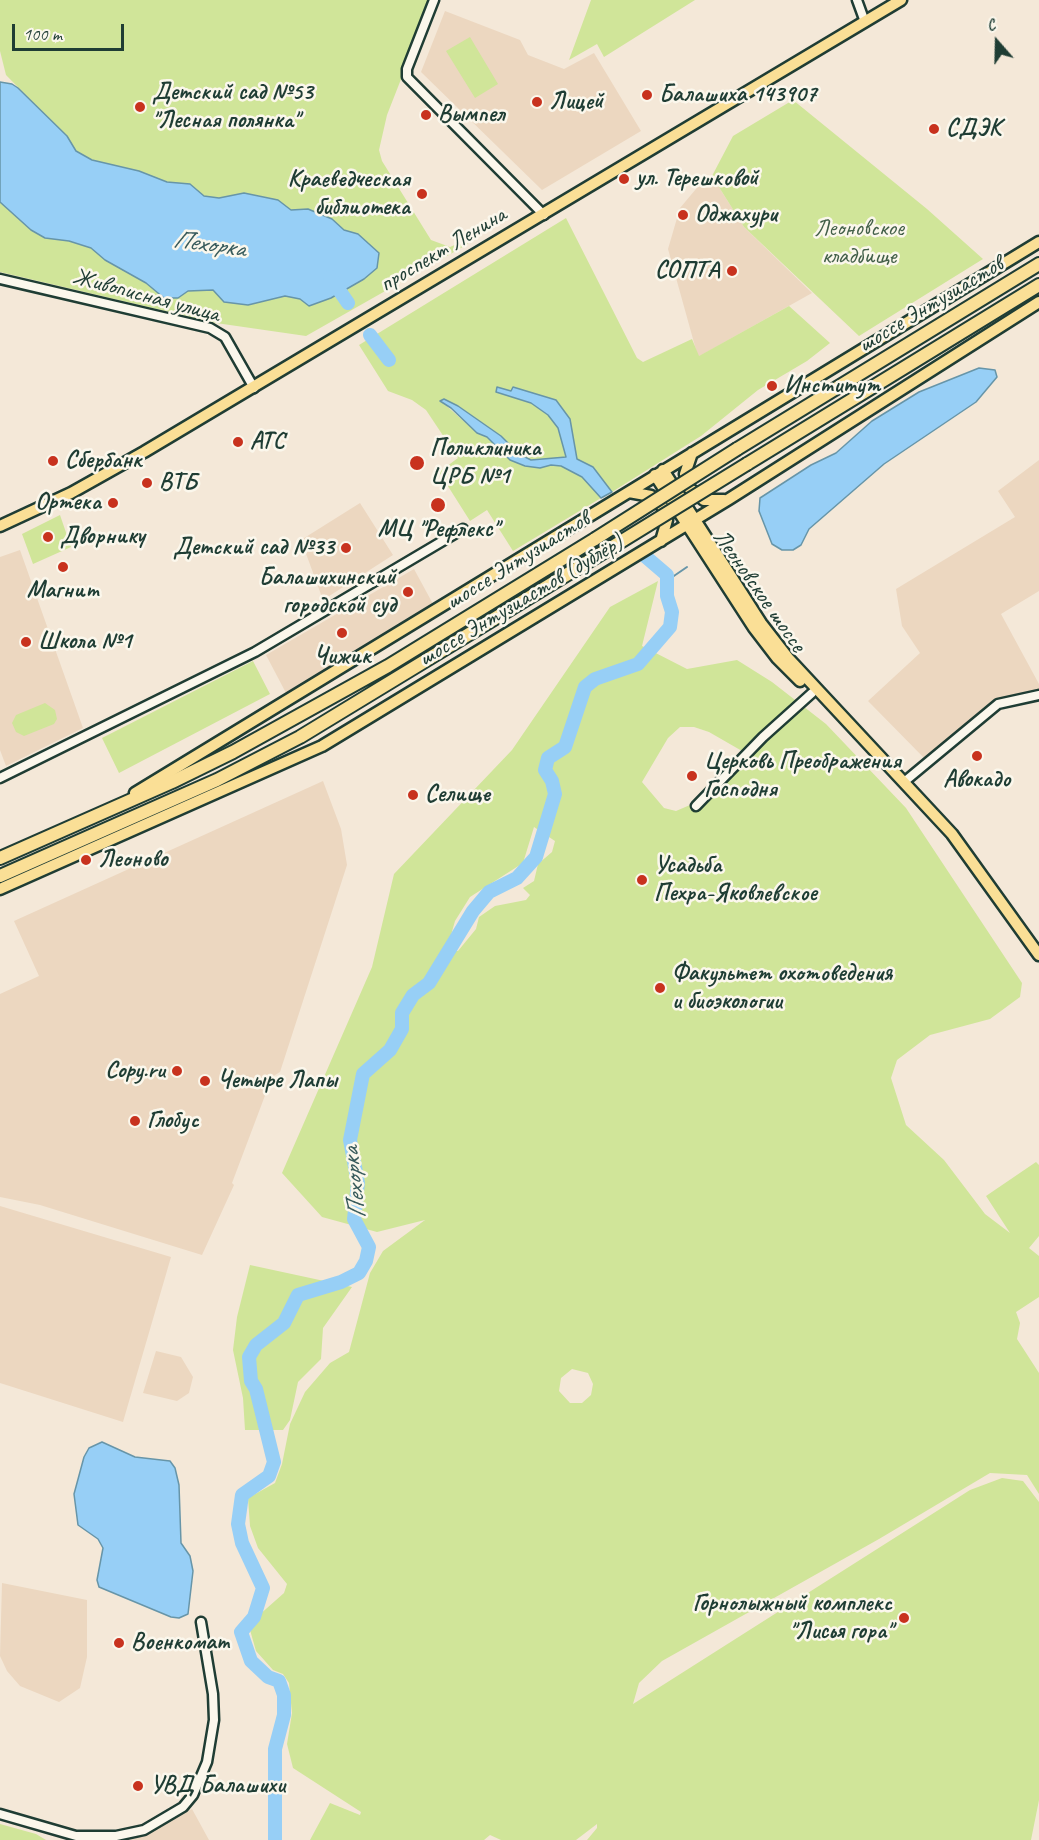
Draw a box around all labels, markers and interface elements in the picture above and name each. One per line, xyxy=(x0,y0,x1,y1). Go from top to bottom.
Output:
scale bar xyxy=(15,12,128,50)
north arrow xyxy=(967,12,1027,72)
text: С xyxy=(984,14,998,36)
text: 100 m xyxy=(23,23,62,45)
place label: Детский сад №53 "Лесная полянка" xyxy=(152,79,313,135)
place label: Балашиха 143907 xyxy=(659,81,816,109)
place label: Лицей xyxy=(549,88,603,116)
marker: Балашиха 143907 xyxy=(640,88,654,102)
marker: Лицей xyxy=(530,95,544,109)
marker: Детский сад №53 "Лесная полянка" xyxy=(133,100,147,114)
place label: Вымпел xyxy=(438,101,505,129)
marker: Вымпел xyxy=(419,108,433,122)
place label: СДЭК xyxy=(946,115,1001,143)
marker: СДЭК xyxy=(927,122,941,136)
place label: ул. Терешковой xyxy=(636,165,758,193)
place label: Краеведческая библиотека xyxy=(288,166,410,222)
marker: ул. Терешковой xyxy=(617,172,631,186)
marker: Краеведческая библиотека xyxy=(415,187,429,201)
street label: проспект Ленина xyxy=(374,201,512,299)
place label: Оджахури xyxy=(695,201,777,229)
marker: Оджахури xyxy=(676,208,690,222)
park label: Леоновское кладбище xyxy=(814,215,904,271)
water label: Пехорка xyxy=(171,225,247,265)
street label: шоссе Энтузиастов xyxy=(853,250,1009,360)
place label: СОПТА xyxy=(655,257,720,285)
street label: Живописная улица xyxy=(69,263,223,329)
marker: СОПТА xyxy=(725,264,739,278)
place label: Институт xyxy=(784,372,880,400)
marker: Институт xyxy=(765,379,779,393)
place label: АТС xyxy=(250,428,285,456)
marker: АТС xyxy=(231,435,245,449)
place label: Поликлиника ЦРБ №1 xyxy=(430,435,541,491)
place label: Сбербанк xyxy=(65,447,142,475)
marker: Сбербанк xyxy=(46,454,60,468)
marker: Поликлиника ЦРБ №1 xyxy=(408,454,426,472)
place label: ВТБ xyxy=(159,469,197,497)
marker: ВТБ xyxy=(140,476,154,490)
place label: Ортека xyxy=(35,489,101,517)
marker: Ортека xyxy=(106,496,120,510)
marker: МЦ "Рефлекс" xyxy=(429,496,447,514)
street label: шоссе Энтузиастов xyxy=(441,505,595,617)
place label: МЦ "Рефлекс" xyxy=(378,516,498,544)
place label: Дворнику xyxy=(60,523,145,551)
street label: Леоновское шоссе xyxy=(706,524,812,658)
street label: шоссе Энтузиастов (дублёр) xyxy=(413,529,629,673)
marker: Дворнику xyxy=(41,530,55,544)
place label: Детский сад №33 xyxy=(173,534,334,562)
marker: Детский сад №33 xyxy=(339,541,353,555)
marker: Магнит xyxy=(56,560,70,574)
place label: Балашихинский городской суд xyxy=(259,564,396,620)
place label: Магнит xyxy=(27,577,99,605)
marker: Балашихинский городской суд xyxy=(401,585,415,599)
marker: Чижик xyxy=(335,626,349,640)
place label: Школа №1 xyxy=(38,628,132,656)
marker: Школа №1 xyxy=(19,635,33,649)
place label: Чижик xyxy=(313,643,371,671)
place label: Церковь Преображения Господня xyxy=(704,748,901,804)
marker: Авокадо xyxy=(970,749,984,763)
place label: Авокадо xyxy=(943,766,1011,794)
marker: Церковь Преображения Господня xyxy=(685,769,699,783)
place label: Селище xyxy=(425,781,490,809)
marker: Селище xyxy=(406,788,420,802)
place label: Леоново xyxy=(98,846,168,874)
place label: Усадьба Пехра-Яковлевское xyxy=(654,852,817,908)
marker: Леоново xyxy=(79,853,93,867)
marker: Усадьба Пехра-Яковлевское xyxy=(635,873,649,887)
place label: Факультет охотоведения и биоэкологии xyxy=(672,960,892,1016)
marker: Факультет охотоведения и биоэкологии xyxy=(653,981,667,995)
place label: Copy.ru xyxy=(105,1057,165,1085)
marker: Copy.ru xyxy=(170,1064,184,1078)
place label: Четыре Лапы xyxy=(217,1067,337,1095)
marker: Четыре Лапы xyxy=(198,1074,212,1088)
place label: Глобус xyxy=(147,1107,199,1135)
marker: Глобус xyxy=(128,1114,142,1128)
water label: Пехорка xyxy=(336,1145,374,1221)
place label: Горнолыжный комплекс "Лисья гора" xyxy=(693,1590,892,1646)
marker: Горнолыжный комплекс "Лисья гора" xyxy=(897,1611,911,1625)
place label: Военкомат xyxy=(131,1629,229,1657)
marker: Военкомат xyxy=(112,1636,126,1650)
place label: УВД Балашихи xyxy=(150,1772,285,1800)
marker: УВД Балашихи xyxy=(131,1779,145,1793)

